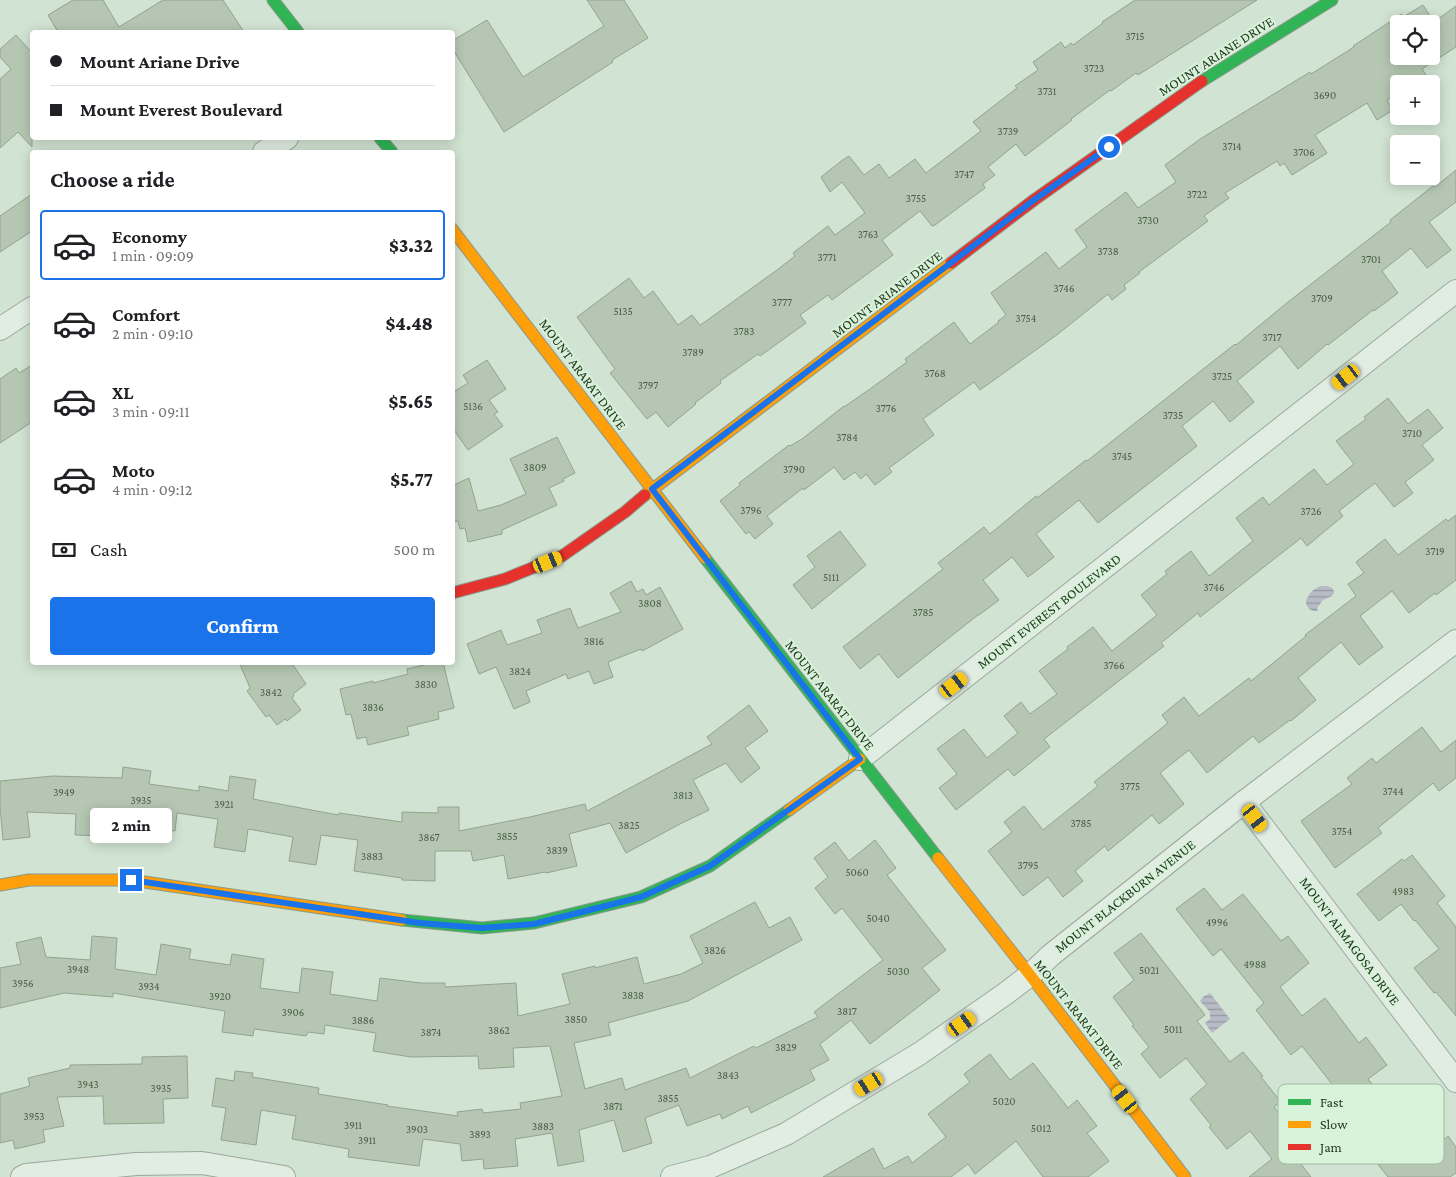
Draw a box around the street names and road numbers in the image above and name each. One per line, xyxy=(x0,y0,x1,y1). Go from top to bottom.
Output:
street label: MOUNT ARIANE DRIVE xyxy=(1156,13,1277,99)
street label: MOUNT ARIANE DRIVE xyxy=(829,247,946,341)
street label: MOUNT ARARAT DRIVE xyxy=(536,315,630,433)
street label: MOUNT EVEREST BOULEVARD xyxy=(974,550,1124,672)
street label: MOUNT ARARAT DRIVE xyxy=(782,637,878,753)
street label: MOUNT BLACKBURN AVENUE xyxy=(1052,836,1199,956)
street label: MOUNT ALMAGOSA DRIVE xyxy=(1297,874,1404,1009)
street label: MOUNT ARARAT DRIVE xyxy=(1031,956,1127,1072)

